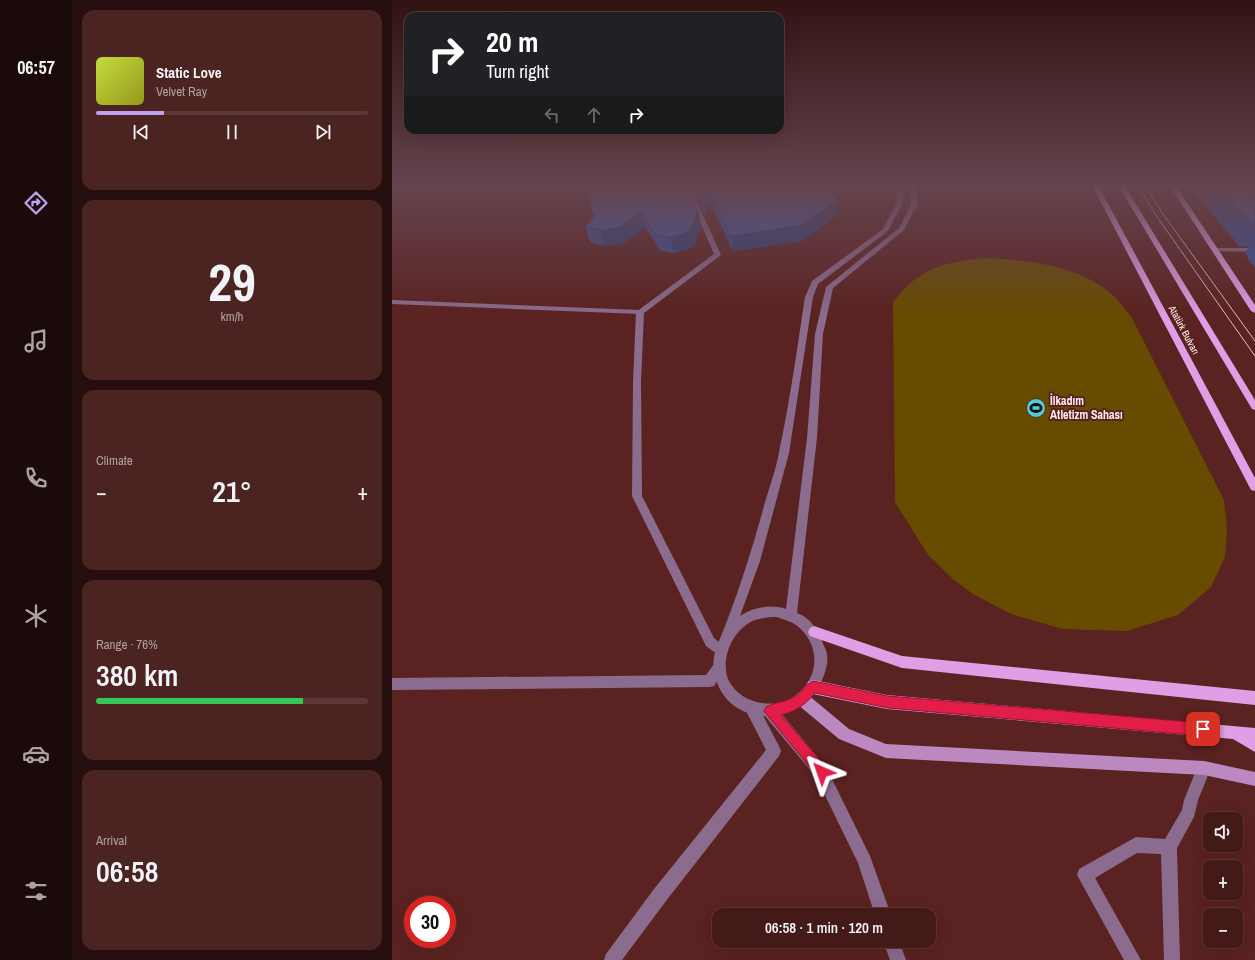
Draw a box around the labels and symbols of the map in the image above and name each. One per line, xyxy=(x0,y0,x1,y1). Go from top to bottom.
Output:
street label: Atatürk Bulvarı xyxy=(1165,302,1202,357)
place label: İlkadım Atletizm Sahası xyxy=(1050,393,1123,423)
sports icon: İlkadım Atletizm Sahası xyxy=(1025,397,1047,419)
pin xyxy=(1186,712,1220,746)
position arrow xyxy=(801,751,843,793)
speed limit sign: 30 xyxy=(404,896,456,948)

